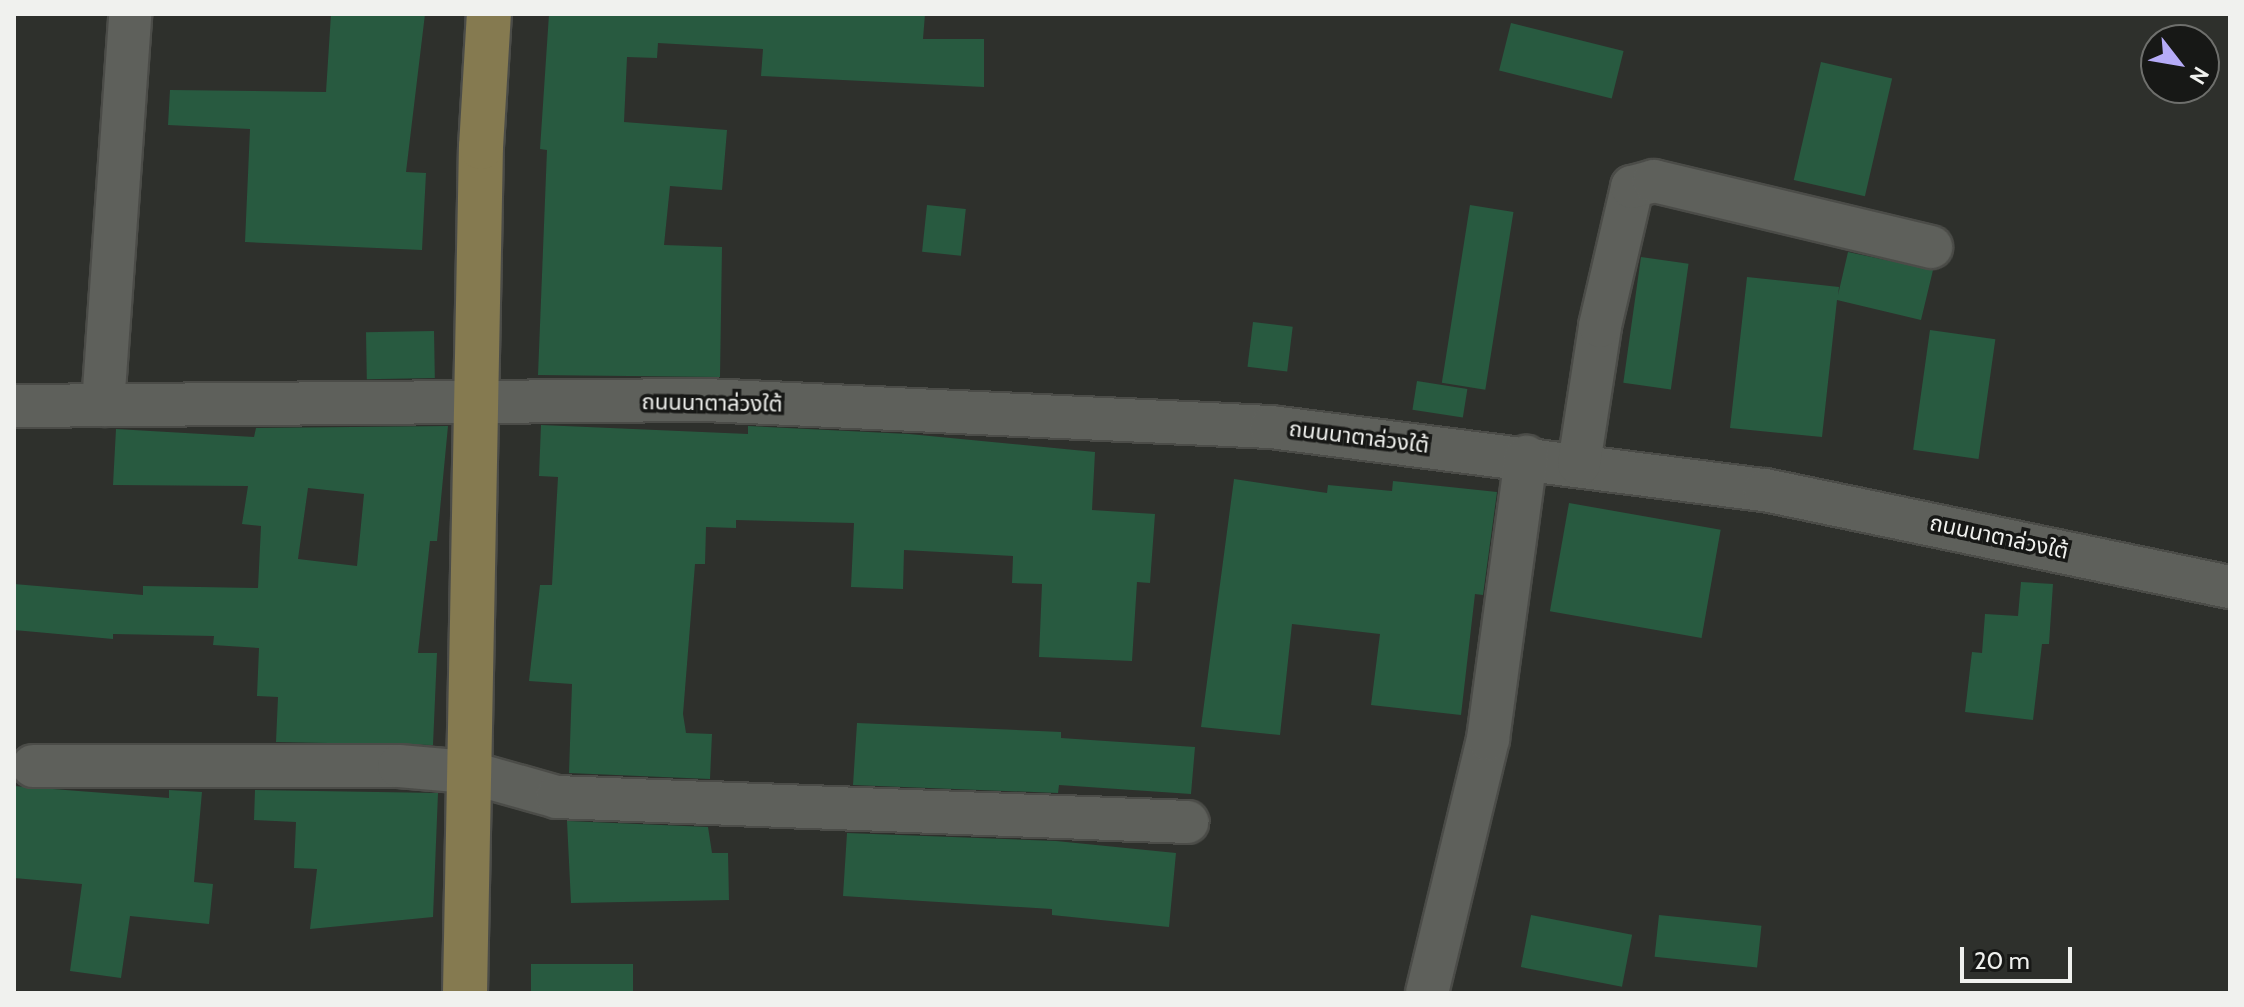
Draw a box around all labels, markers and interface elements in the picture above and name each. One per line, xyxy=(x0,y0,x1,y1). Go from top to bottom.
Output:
north arrow xyxy=(2140,24,2220,104)
text: N xyxy=(2184,62,2215,89)
street label: ถนนนาตาล่วงใต้ xyxy=(641,389,783,417)
street label: ถนนนาตาล่วงใต้ xyxy=(1287,415,1431,459)
street label: ถนนนาตาล่วงใต้ xyxy=(1927,509,2071,565)
scale bar xyxy=(1964,931,2076,981)
text: 20 m xyxy=(1974,946,2030,975)

